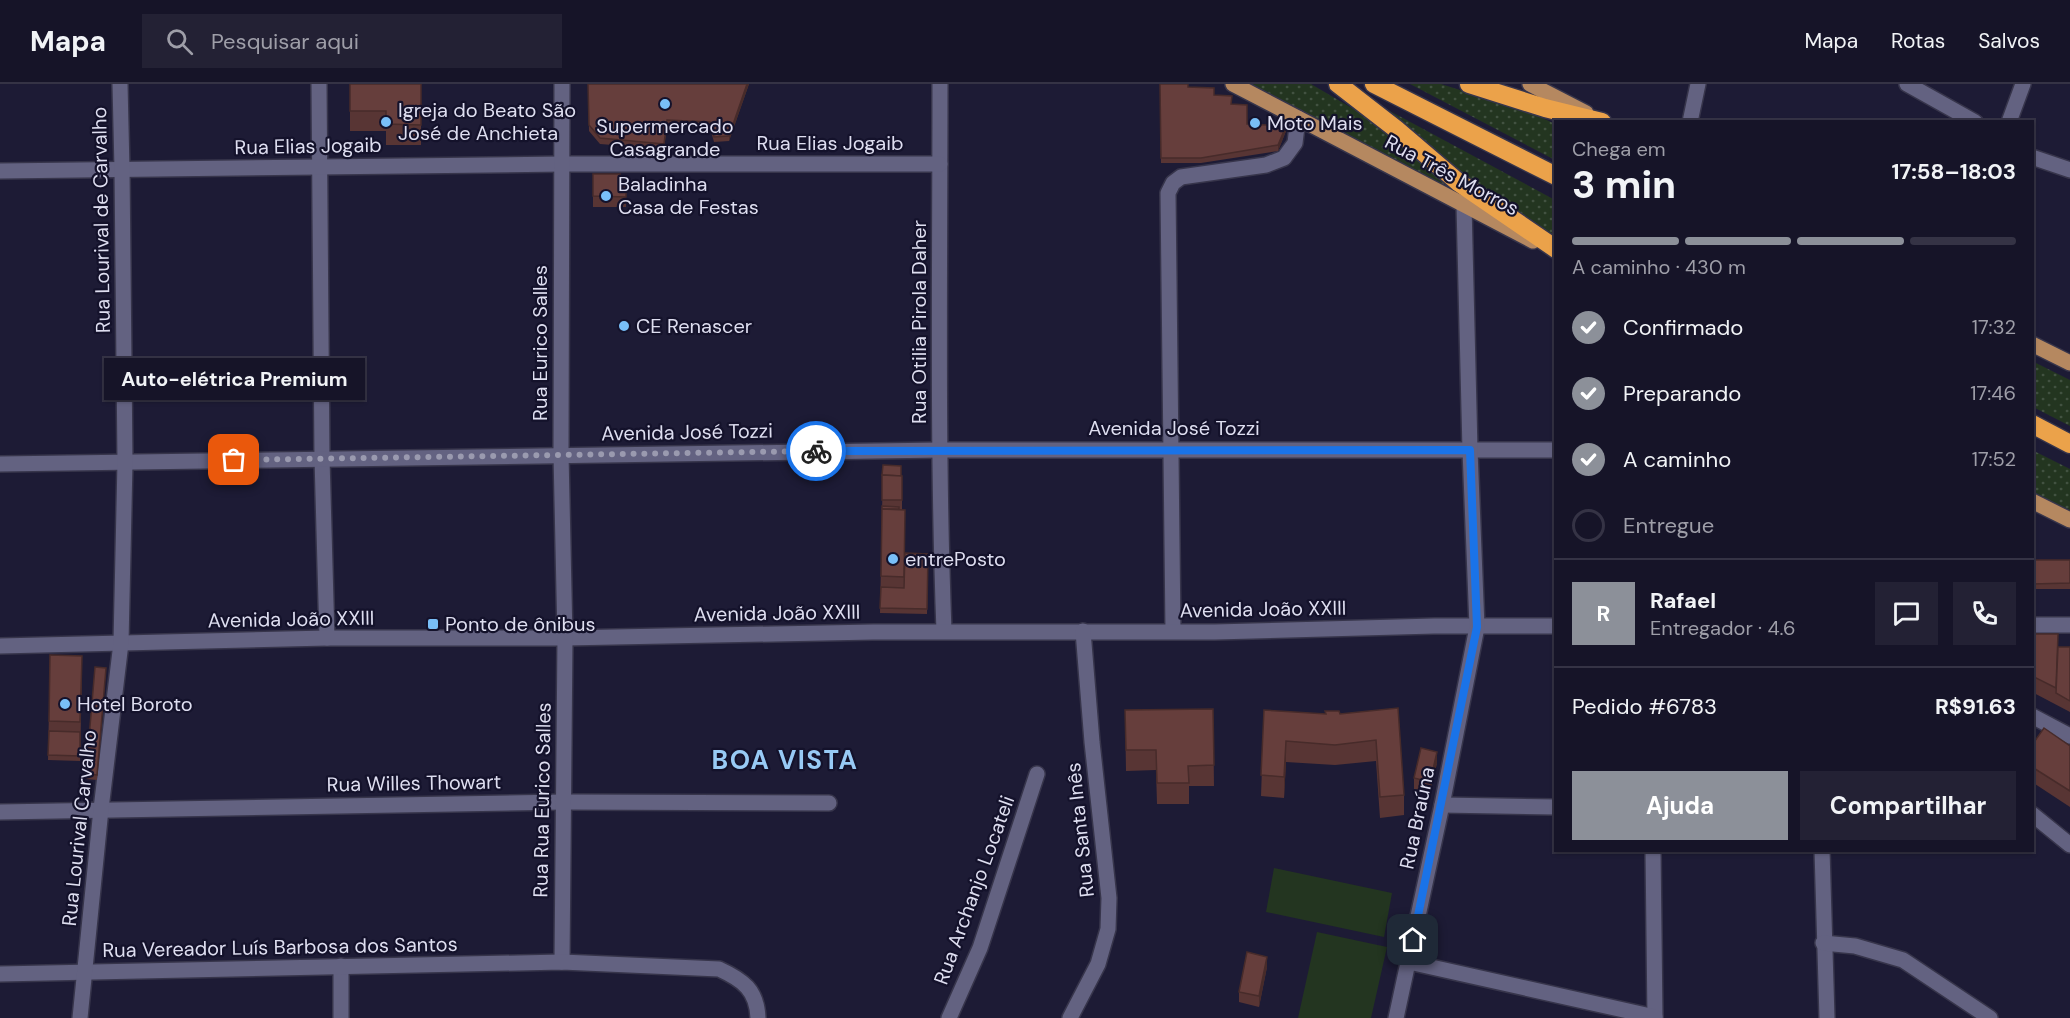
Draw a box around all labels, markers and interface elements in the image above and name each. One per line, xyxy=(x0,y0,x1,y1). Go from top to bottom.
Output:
search box xyxy=(142,14,562,68)
text: Mapa xyxy=(30,23,106,60)
icon: search xyxy=(163,25,196,58)
text: Pesquisar aqui xyxy=(211,27,359,56)
text: Mapa xyxy=(1804,27,1858,55)
text: Rotas xyxy=(1891,27,1945,55)
text: Salvos xyxy=(1978,27,2040,55)
place label: Igreja do Beato São José de Anchieta xyxy=(398,97,576,146)
marker: Supermercado Casagrande xyxy=(658,97,672,111)
street label: Rua Lourival de Carvalho xyxy=(86,107,116,333)
place label: Moto Mais xyxy=(1267,110,1363,136)
place label: Supermercado Casagrande xyxy=(596,113,734,162)
marker: Igreja do Beato São José de Anchieta xyxy=(379,115,393,129)
marker: Moto Mais xyxy=(1248,116,1262,130)
street label: Rua Três Morros xyxy=(1380,129,1524,221)
street label: Rua Elias Jogaib xyxy=(756,130,904,156)
street label: Rua Elias Jogaib xyxy=(234,132,382,160)
text: Chega em xyxy=(1572,136,1666,162)
text: 17:58–18:03 xyxy=(1891,157,2016,186)
text: 3 min xyxy=(1572,159,1676,210)
place label: Baladinha Casa de Festas xyxy=(618,171,759,220)
marker: Baladinha Casa de Festas xyxy=(599,189,613,203)
street label: Rua Otilia Pirola Daher xyxy=(906,220,932,424)
text: A caminho · 430 m xyxy=(1572,254,1746,280)
street label: Rua Eurico Salles xyxy=(527,265,553,421)
icon: check xyxy=(1572,311,1605,344)
place label: CE Renascer xyxy=(636,313,752,339)
text: Confirmado xyxy=(1623,313,1743,342)
text: 17:32 xyxy=(1972,314,2016,340)
marker: CE Renascer xyxy=(617,319,631,333)
callout: Auto-elétrica Premium xyxy=(104,358,364,400)
text: Auto-elétrica Premium xyxy=(121,366,348,392)
icon: check xyxy=(1572,377,1605,410)
text: Preparando xyxy=(1623,379,1741,408)
text: 17:46 xyxy=(1970,380,2016,406)
street label: Avenida José Tozzi xyxy=(1088,415,1260,441)
street label: Avenida José Tozzi xyxy=(601,418,773,446)
courier xyxy=(786,421,846,481)
pin xyxy=(208,434,259,485)
icon: bike xyxy=(800,435,833,468)
icon: bag xyxy=(217,443,250,476)
icon: check xyxy=(1572,443,1605,476)
text: A caminho xyxy=(1623,445,1731,474)
text: 17:52 xyxy=(1972,446,2016,472)
text: Entregue xyxy=(1623,511,1714,540)
place label: entrePosto xyxy=(905,546,1006,572)
marker: entrePosto xyxy=(886,552,900,566)
button: chat xyxy=(1875,582,1938,645)
button: phone xyxy=(1953,582,2016,645)
text: Rafael xyxy=(1650,586,1716,615)
street label: Avenida João XXIII xyxy=(1179,595,1347,623)
street label: Avenida João XXIII xyxy=(693,599,861,627)
text: R xyxy=(1597,599,1610,628)
street label: Avenida João XXIII xyxy=(207,605,375,633)
place label: Ponto de ônibus xyxy=(445,611,595,637)
text: Entregador · 4.6 xyxy=(1650,615,1795,641)
marker: Ponto de ônibus xyxy=(426,617,440,631)
place label: Hotel Boroto xyxy=(77,691,193,717)
text: Pedido #6783 xyxy=(1572,692,1717,721)
text: R$91.63 xyxy=(1935,692,2016,721)
marker: Hotel Boroto xyxy=(58,697,72,711)
street label: Rua Rua Eurico Salles xyxy=(527,702,557,898)
street label: Rua Lourival Carvalho xyxy=(56,729,102,927)
district label: BOA VISTA xyxy=(712,743,858,777)
street label: Rua Santa Inês xyxy=(1060,761,1100,899)
street label: Rua Braúna xyxy=(1394,765,1440,871)
street label: Rua Willes Thowart xyxy=(327,768,502,798)
button: Ajuda xyxy=(1572,771,1788,840)
button: Compartilhar xyxy=(1800,771,2016,840)
street label: Rua Archanjo Locateli xyxy=(928,792,1020,988)
pin xyxy=(1387,914,1438,965)
icon: home xyxy=(1396,923,1429,956)
street label: Rua Vereador Luís Barbosa dos Santos xyxy=(102,931,458,963)

